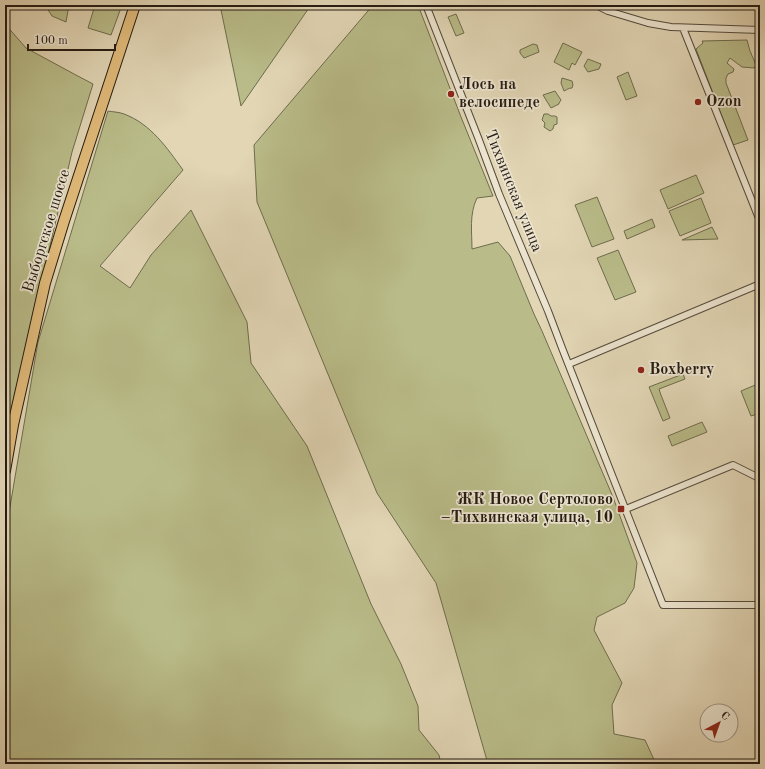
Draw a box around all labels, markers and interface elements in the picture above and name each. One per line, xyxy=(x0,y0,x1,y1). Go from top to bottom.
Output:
scale bar xyxy=(28,26,115,52)
text: 100 m xyxy=(34,35,68,47)
place label: Лось на велосипеде xyxy=(459,77,540,111)
marker: Лось на велосипеде xyxy=(446,89,456,99)
place label: Ozon xyxy=(706,94,742,110)
marker: Ozon xyxy=(693,97,703,107)
street label: Тихвинская улица xyxy=(481,128,545,254)
street label: Выборгское шоссе xyxy=(21,167,73,295)
place label: Boxberry xyxy=(649,362,715,378)
marker: Boxberry xyxy=(636,365,646,375)
place label: ЖК Новое Сертолово –Тихвинская улица, 10 xyxy=(441,492,613,526)
marker: ЖК Новое Сертолово –Тихвинская улица, 10 xyxy=(616,504,626,514)
north arrow xyxy=(699,703,739,743)
text: С xyxy=(718,710,731,723)

